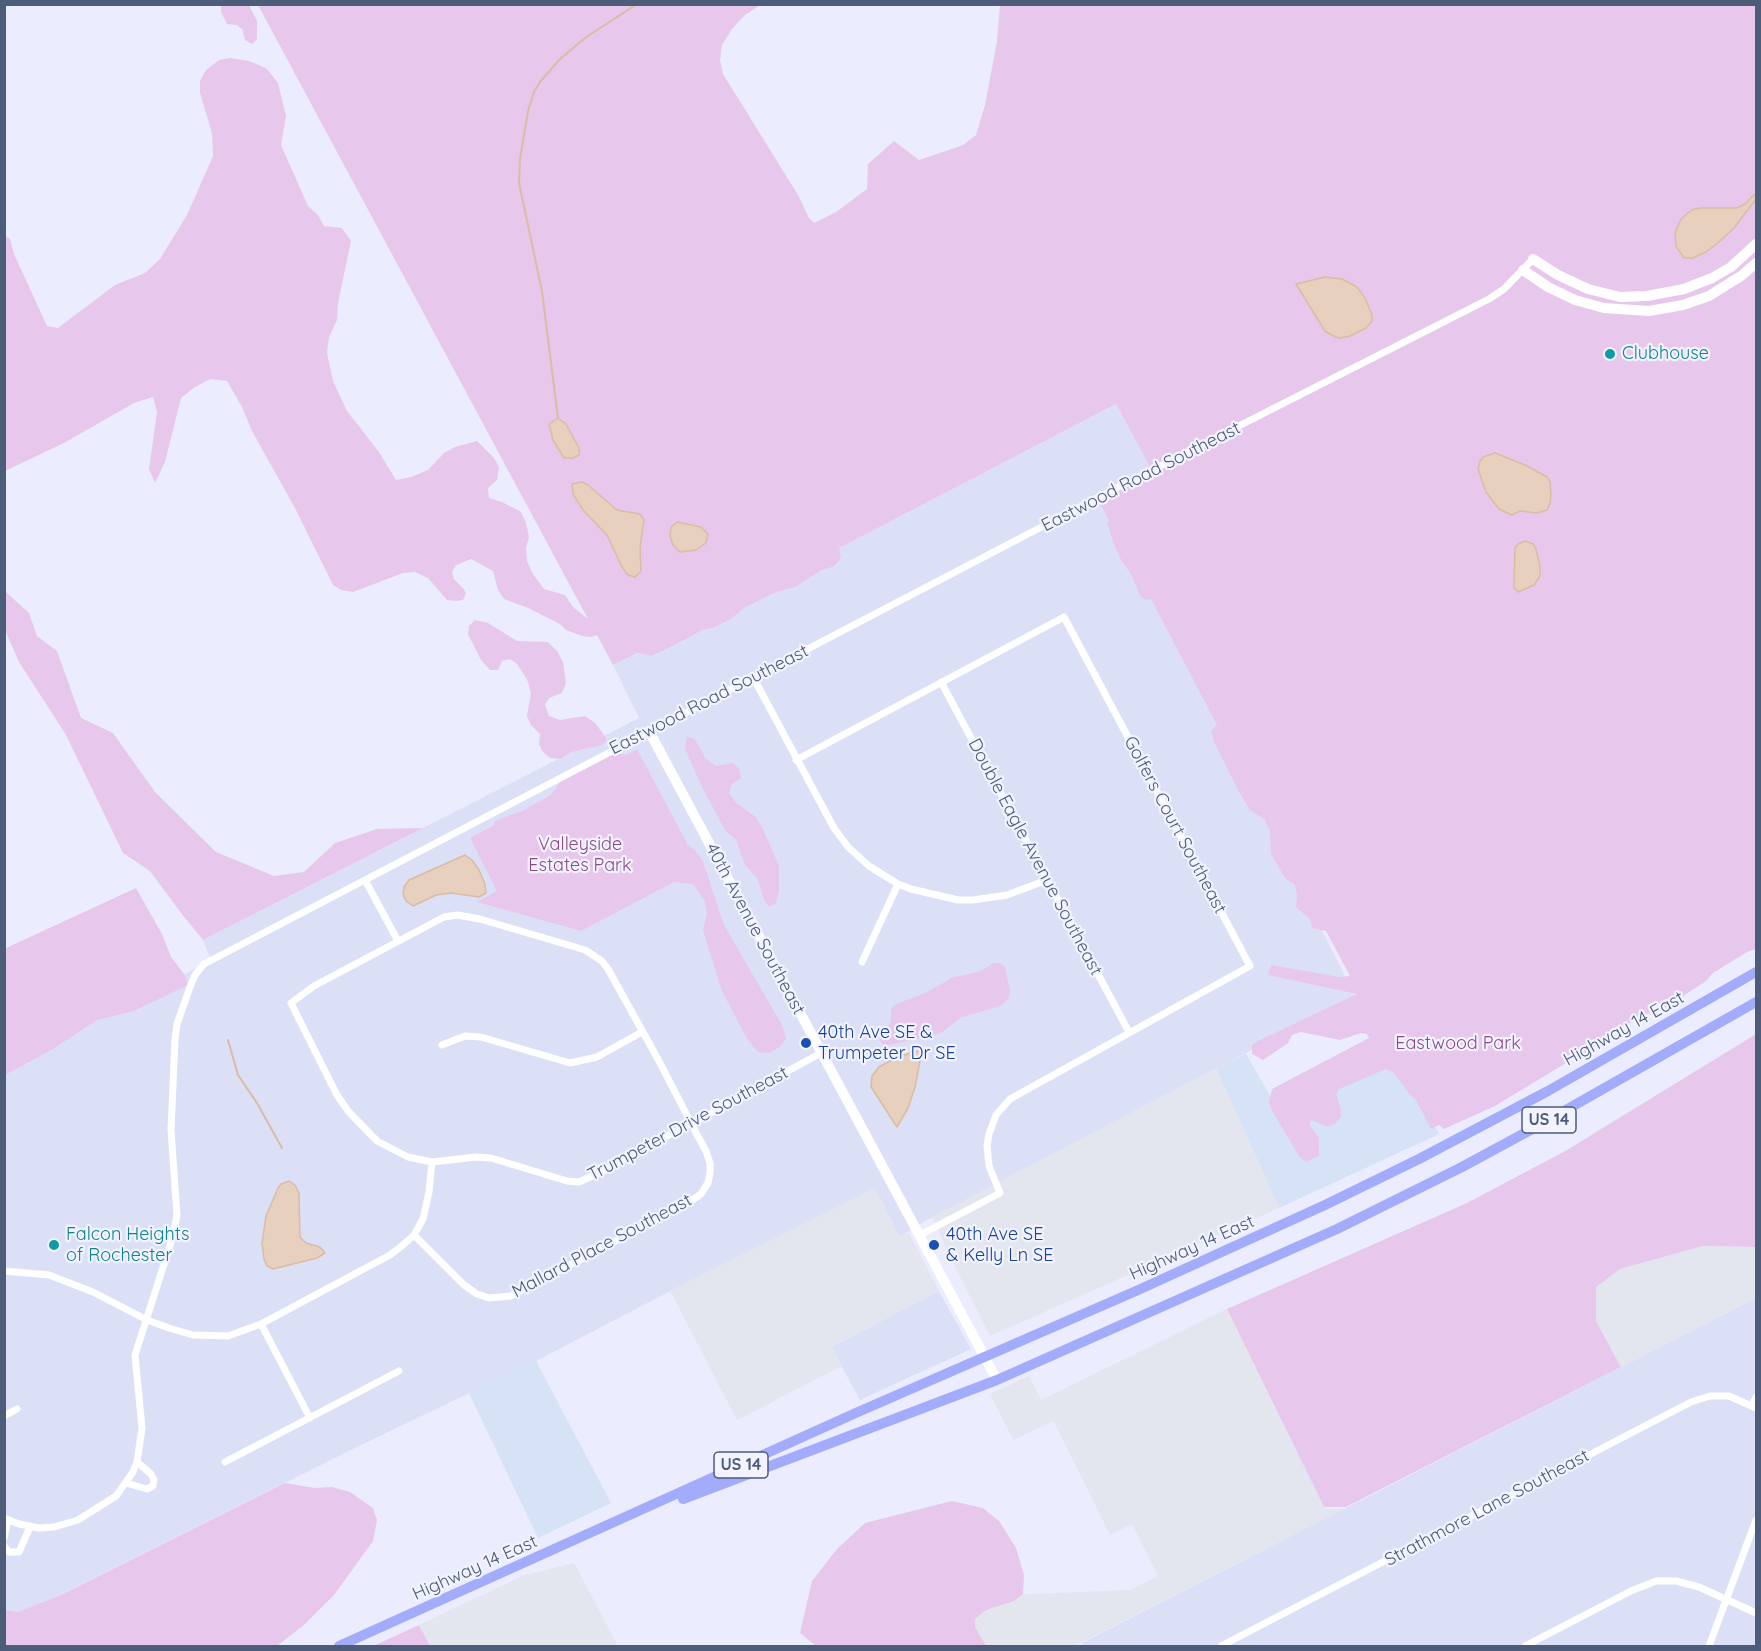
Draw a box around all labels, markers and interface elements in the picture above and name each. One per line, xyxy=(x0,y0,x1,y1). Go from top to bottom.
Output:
place label: Clubhouse xyxy=(1622,343,1709,365)
marker: Clubhouse xyxy=(1603,347,1617,361)
street label: Eastwood Road Southeast xyxy=(1038,417,1244,537)
street label: Eastwood Road Southeast xyxy=(606,640,812,760)
street label: Golfers Court Southeast xyxy=(1119,733,1231,917)
street label: Double Eagle Avenue Southeast xyxy=(963,735,1107,979)
park label: Valleyside Estates Park xyxy=(528,834,632,876)
street label: 40th Avenue Southeast xyxy=(701,840,809,1018)
street label: Highway 14 East xyxy=(1560,987,1688,1071)
place label: 40th Ave SE & Trumpeter Dr SE xyxy=(818,1022,956,1064)
park label: Eastwood Park xyxy=(1395,1033,1521,1055)
marker: 40th Ave SE & Trumpeter Dr SE xyxy=(799,1036,813,1050)
street label: Trumpeter Drive Southeast xyxy=(584,1062,792,1186)
road number: US 14 xyxy=(1522,1107,1576,1133)
street label: Mallard Place Southeast xyxy=(508,1189,696,1303)
street label: Highway 14 East xyxy=(1126,1211,1258,1285)
place label: Falcon Heights of Rochester xyxy=(66,1224,190,1266)
place label: 40th Ave SE & Kelly Ln SE xyxy=(946,1224,1053,1266)
marker: Falcon Heights of Rochester xyxy=(47,1238,61,1252)
marker: 40th Ave SE & Kelly Ln SE xyxy=(927,1238,941,1252)
street label: Strathmore Lane Southeast xyxy=(1381,1445,1593,1571)
road number: US 14 xyxy=(714,1452,768,1478)
street label: Highway 14 East xyxy=(409,1531,541,1605)

